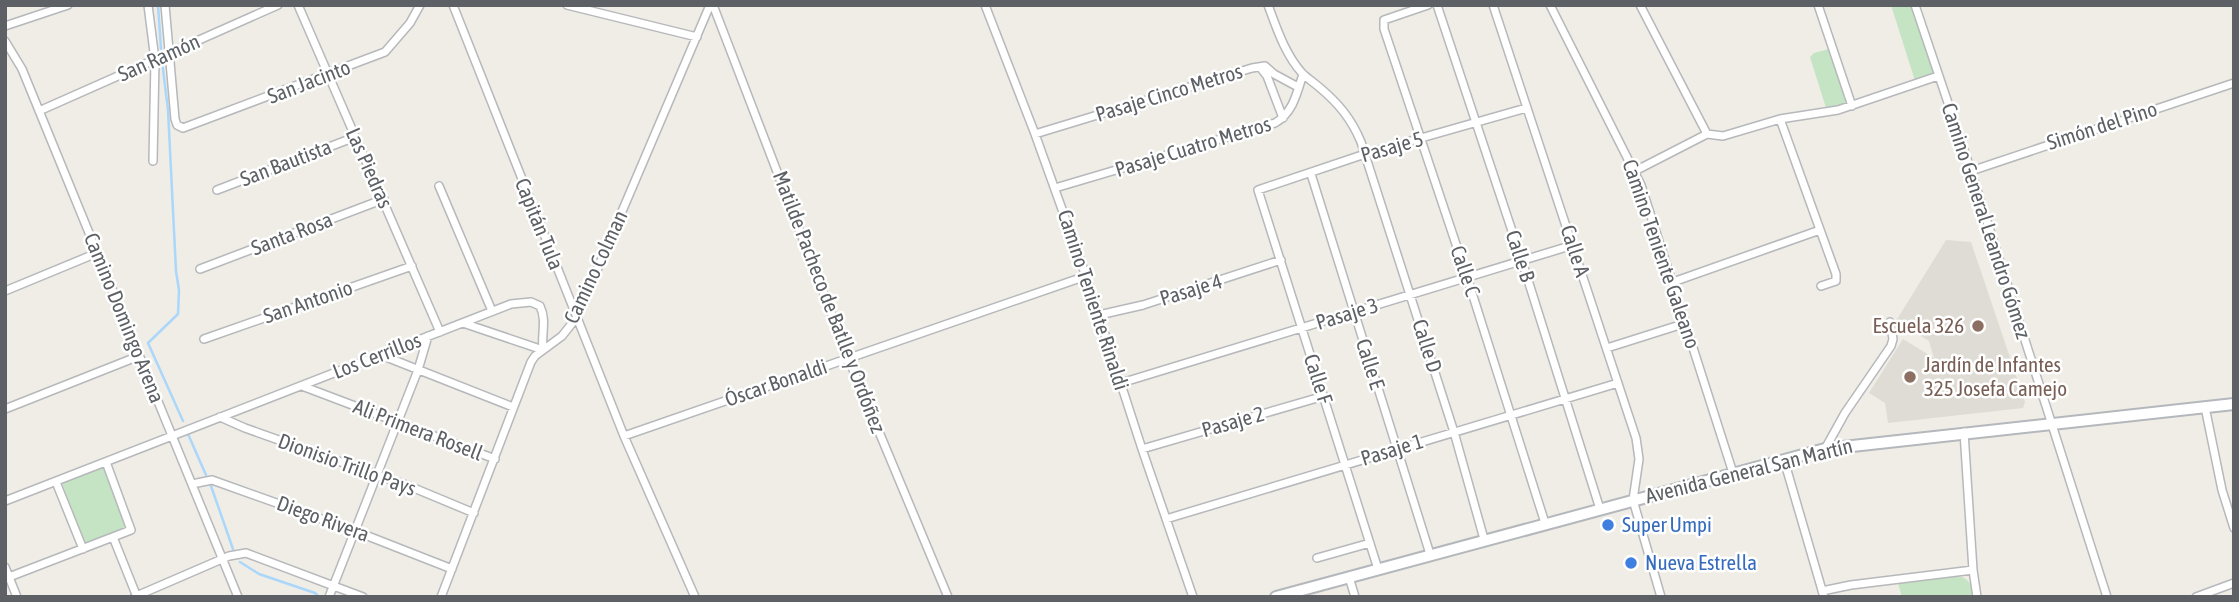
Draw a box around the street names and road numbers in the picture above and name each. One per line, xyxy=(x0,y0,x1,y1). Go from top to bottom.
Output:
street label: San Ramón xyxy=(114,28,203,86)
street label: San Jacinto xyxy=(264,54,353,108)
street label: Pasaje Cinco Metros xyxy=(1092,58,1245,126)
street label: Simón del Pino xyxy=(2044,96,2160,154)
street label: Camino General Leandro Gómez xyxy=(1938,100,2037,342)
street label: Pasaje Cuatro Metros xyxy=(1112,111,1273,181)
street label: Las Piedras xyxy=(342,124,398,211)
street label: Pasaje 5 xyxy=(1358,126,1426,166)
street label: San Bautista xyxy=(237,134,335,190)
street label: Camino Teniente Galeano xyxy=(1618,156,1706,351)
street label: Matilde Pacheco de Batlle y Ordóñez xyxy=(769,167,891,436)
street label: Capitán Tula xyxy=(511,174,569,273)
street label: Camino Colman xyxy=(558,206,632,327)
street label: Santa Rosa xyxy=(248,207,336,260)
street label: Camino Teniente Rinaldi xyxy=(1053,207,1134,393)
street label: Calle A xyxy=(1556,222,1596,280)
street label: Calle B xyxy=(1501,227,1540,284)
street label: Camino Domingo Arena xyxy=(80,229,170,406)
street label: Calle C xyxy=(1446,242,1486,300)
street label: Pasaje 4 xyxy=(1157,268,1225,310)
street label: San Antonio xyxy=(260,275,355,327)
street label: Pasaje 3 xyxy=(1313,292,1381,334)
street label: Calle D xyxy=(1408,316,1448,375)
street label: Los Cerrillos xyxy=(329,327,424,383)
street label: Calle E xyxy=(1352,335,1390,392)
street label: Calle F xyxy=(1300,351,1338,407)
street label: Óscar Bonaldi xyxy=(722,353,830,411)
street label: Ali Primera Rosell xyxy=(350,393,487,465)
street label: Pasaje 2 xyxy=(1199,401,1267,441)
street label: Dionisio Trillo Pays xyxy=(275,428,419,500)
street label: Pasaje 1 xyxy=(1358,428,1426,470)
street label: Avenida General San Martín xyxy=(1643,433,1855,507)
street label: Diego Rivera xyxy=(274,490,373,546)

